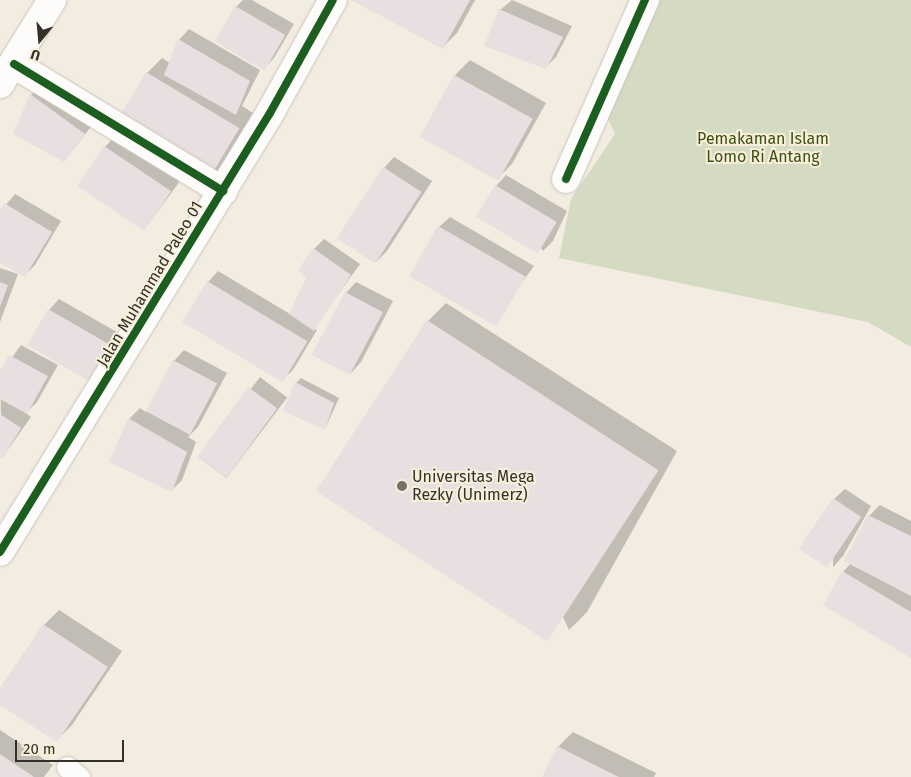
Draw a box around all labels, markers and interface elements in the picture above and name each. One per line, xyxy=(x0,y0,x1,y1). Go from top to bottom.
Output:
north arrow xyxy=(15,15,65,65)
text: U xyxy=(29,45,42,64)
park label: Pemakaman Islam Lomo Ri Antang xyxy=(697,129,829,167)
street label: Jalan Muhammad Paleo 01 xyxy=(93,198,207,370)
place label: Universitas Mega Rezky (Unimerz) xyxy=(412,467,535,505)
marker: Universitas Mega Rezky (Unimerz) xyxy=(396,480,408,492)
scale bar xyxy=(18,730,126,762)
text: 20 m xyxy=(23,740,56,758)

